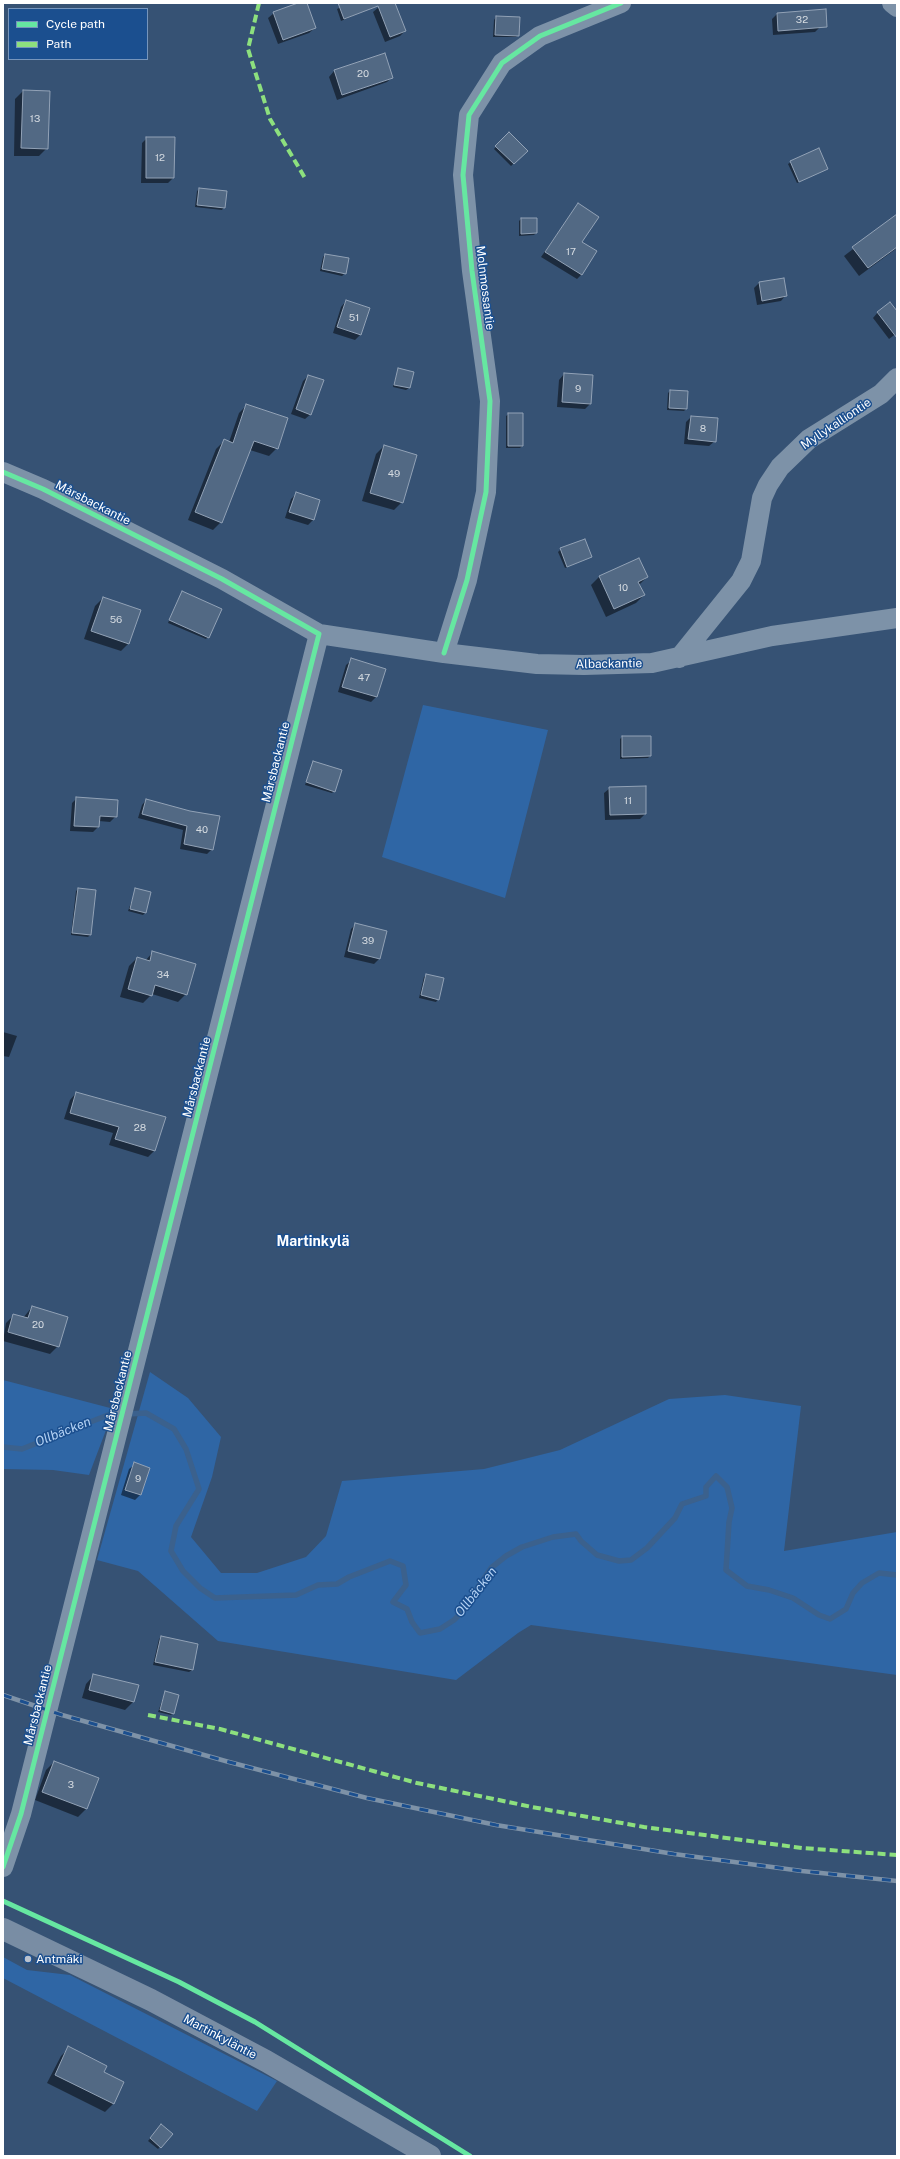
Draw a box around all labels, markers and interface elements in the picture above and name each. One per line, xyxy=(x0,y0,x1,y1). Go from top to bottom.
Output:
legend xyxy=(8,8,148,60)
house number: 32 xyxy=(796,14,808,26)
text: Cycle path xyxy=(46,17,105,31)
text: Path xyxy=(46,37,72,51)
house number: 20 xyxy=(357,68,369,80)
house number: 13 xyxy=(30,113,40,125)
house number: 12 xyxy=(155,152,165,164)
street label: Molnmossantie xyxy=(473,245,497,331)
house number: 17 xyxy=(566,246,576,258)
house number: 51 xyxy=(349,312,359,324)
house number: 9 xyxy=(575,383,581,395)
street label: Myllykalliontie xyxy=(798,395,874,453)
house number: 8 xyxy=(700,423,706,435)
house number: 49 xyxy=(388,468,400,480)
street label: Mårsbackantie xyxy=(53,478,133,528)
house number: 10 xyxy=(618,582,628,594)
house number: 56 xyxy=(110,614,122,626)
street label: Albackantie xyxy=(576,656,642,672)
house number: 47 xyxy=(358,672,370,684)
street label: Mårsbackantie xyxy=(259,720,293,804)
house number: 11 xyxy=(624,795,632,807)
house number: 40 xyxy=(196,824,208,836)
house number: 39 xyxy=(362,935,374,947)
house number: 34 xyxy=(157,969,169,981)
street label: Mårsbackantie xyxy=(180,1035,214,1119)
house number: 28 xyxy=(134,1122,146,1134)
district label: Martinkylä xyxy=(276,1234,350,1250)
house number: 20 xyxy=(32,1319,44,1331)
street label: Mårsbackantie xyxy=(101,1349,135,1433)
water label: Ollbäcken xyxy=(33,1414,93,1450)
house number: 9 xyxy=(135,1473,141,1485)
water label: Ollbäcken xyxy=(452,1564,500,1620)
street label: Mårsbackantie xyxy=(21,1663,55,1747)
house number: 3 xyxy=(68,1779,74,1791)
place label: Antmäki xyxy=(36,1952,83,1966)
marker: Antmäki xyxy=(23,1954,33,1964)
street label: Martinkyläntie xyxy=(181,2012,259,2062)

